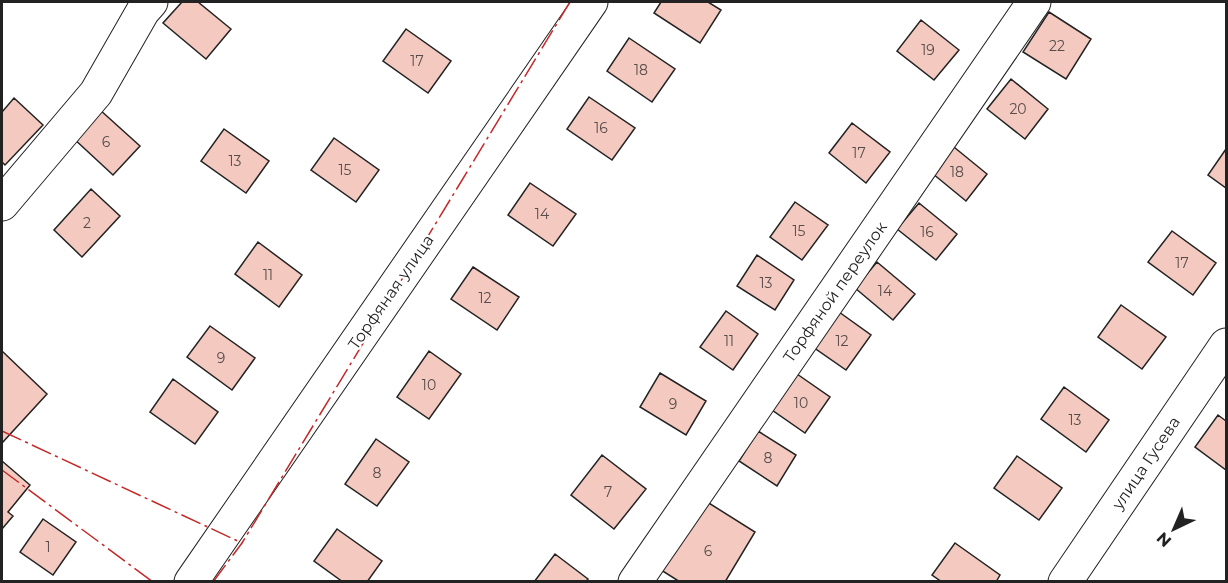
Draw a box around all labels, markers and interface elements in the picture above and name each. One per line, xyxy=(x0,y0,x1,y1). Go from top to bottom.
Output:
house number: 22 xyxy=(1049,37,1065,55)
house number: 19 xyxy=(921,41,935,59)
house number: 17 xyxy=(410,52,424,70)
house number: 18 xyxy=(634,61,648,79)
house number: 20 xyxy=(1009,100,1027,118)
house number: 16 xyxy=(594,119,608,137)
house number: 6 xyxy=(102,133,111,151)
house number: 17 xyxy=(852,144,866,162)
house number: 13 xyxy=(229,152,242,170)
house number: 15 xyxy=(339,161,352,179)
house number: 18 xyxy=(950,163,964,181)
house number: 14 xyxy=(535,205,550,223)
house number: 2 xyxy=(83,214,91,232)
street label: Торфяной переулок xyxy=(779,217,891,366)
house number: 15 xyxy=(793,222,806,240)
house number: 16 xyxy=(920,223,934,241)
street label: Торфяная улица xyxy=(344,231,438,353)
house number: 17 xyxy=(1175,254,1189,272)
house number: 11 xyxy=(263,266,273,284)
house number: 13 xyxy=(760,274,773,292)
house number: 14 xyxy=(878,282,893,300)
house number: 12 xyxy=(478,289,492,307)
house number: 11 xyxy=(724,332,734,350)
house number: 12 xyxy=(835,332,849,350)
house number: 9 xyxy=(217,349,225,367)
house number: 10 xyxy=(422,376,436,394)
house number: 10 xyxy=(794,394,808,412)
house number: 9 xyxy=(669,395,677,413)
house number: 13 xyxy=(1069,411,1082,429)
street label: улица Гусева xyxy=(1107,413,1184,514)
house number: 8 xyxy=(764,449,773,467)
house number: 8 xyxy=(373,464,382,482)
house number: 7 xyxy=(604,483,612,501)
north arrow xyxy=(1144,499,1204,559)
text: N xyxy=(1153,528,1175,551)
house number: 1 xyxy=(45,538,51,556)
house number: 6 xyxy=(704,542,713,560)

